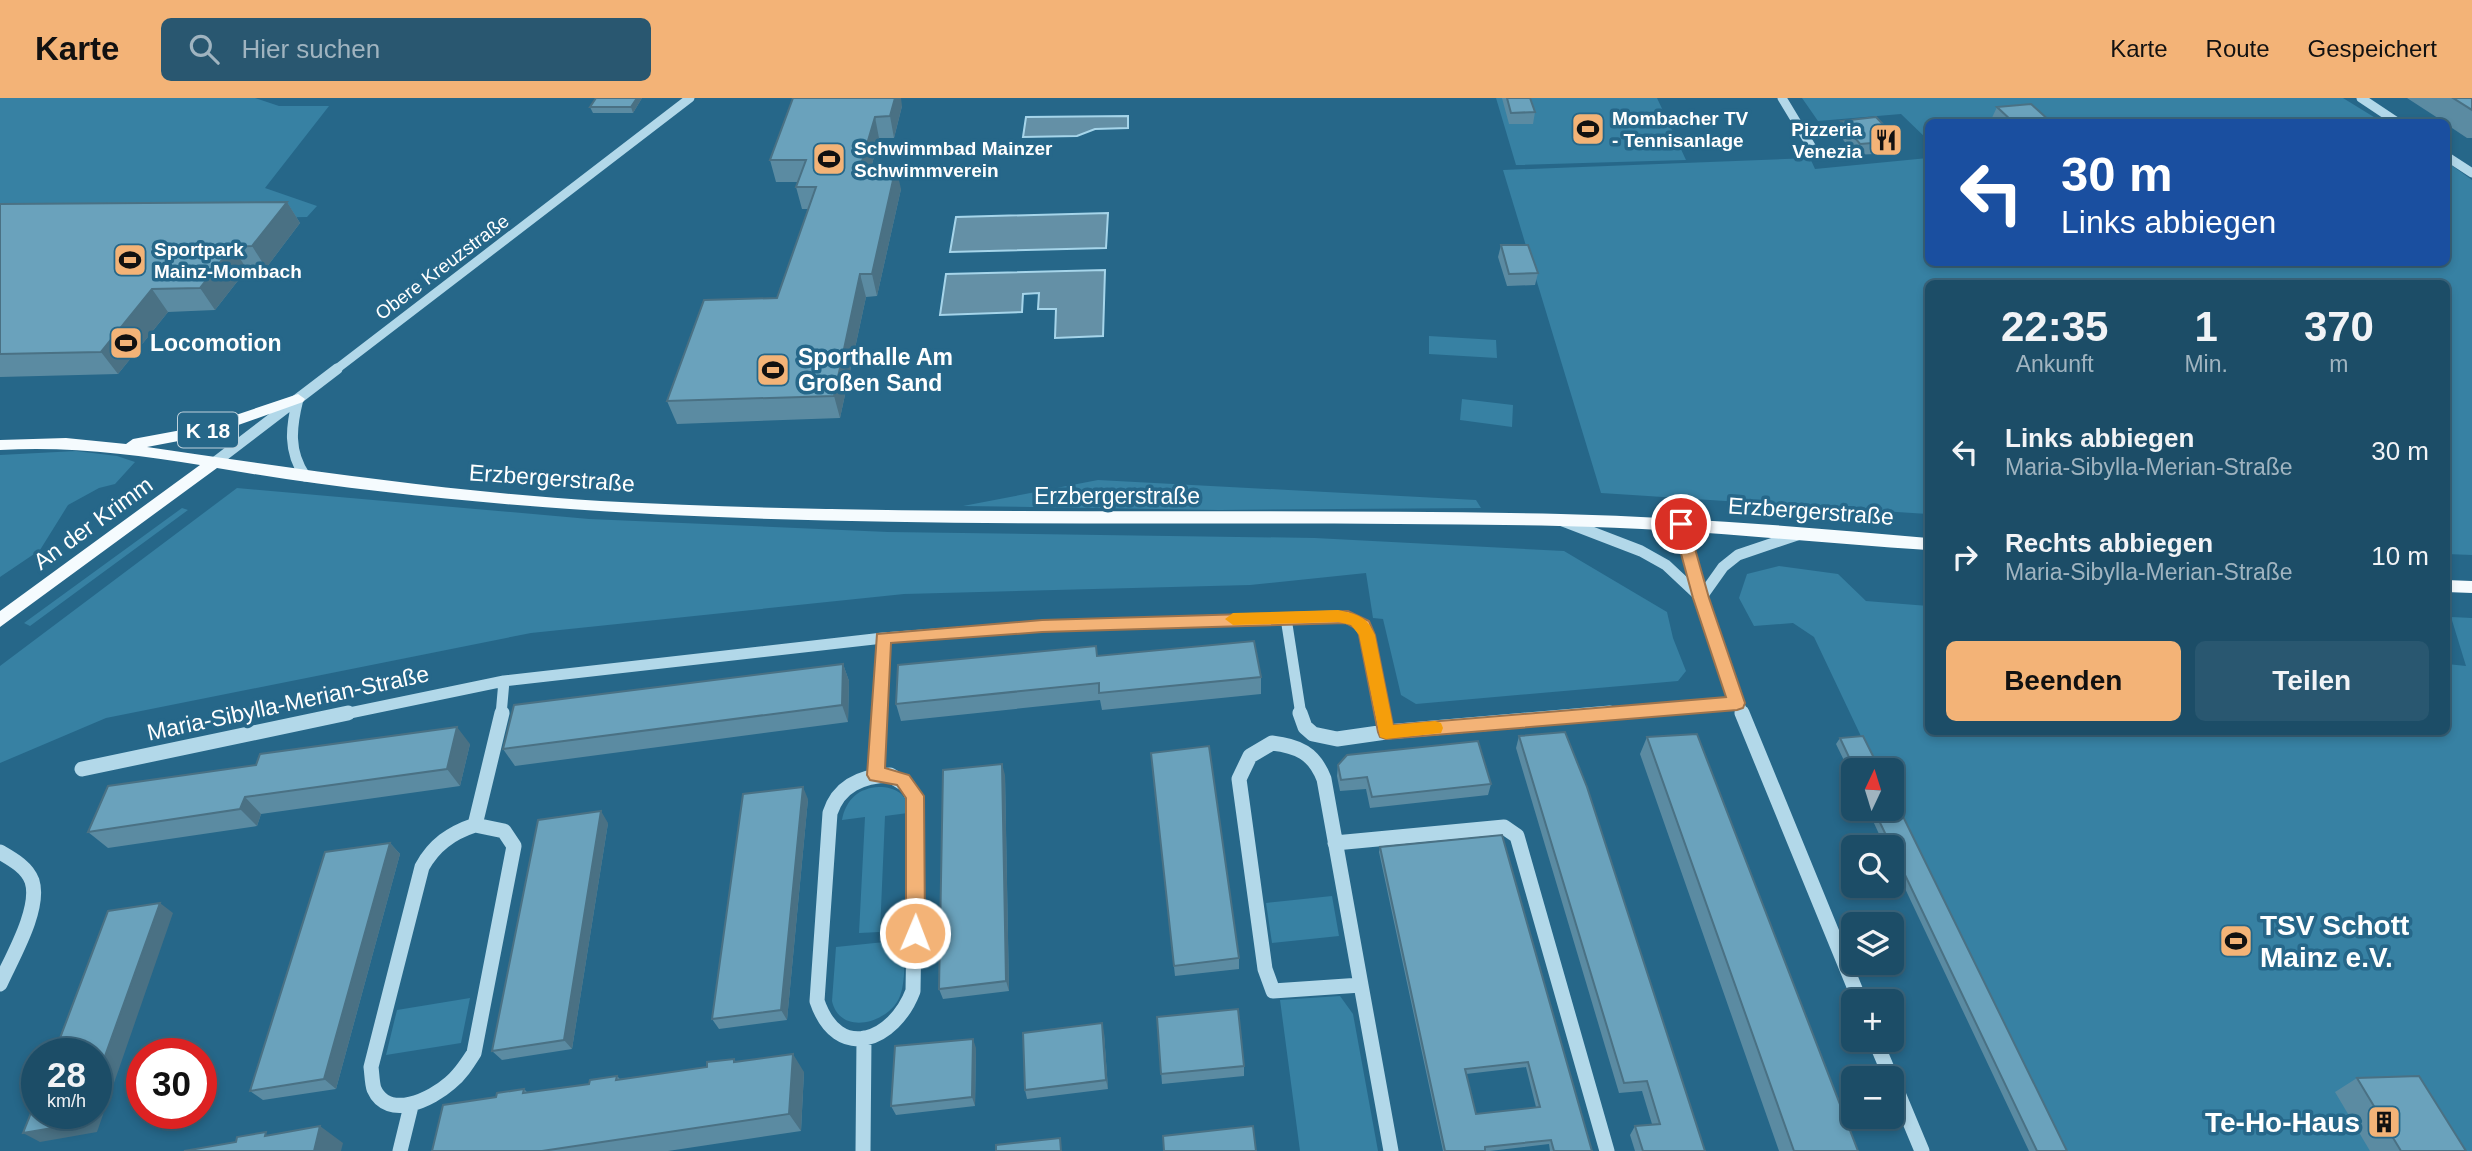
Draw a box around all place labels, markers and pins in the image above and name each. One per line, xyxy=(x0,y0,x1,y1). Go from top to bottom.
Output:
place label: Mombacher TV - Tennisanlage xyxy=(1612,108,1749,151)
sports icon: Mombacher TV - Tennisanlage xyxy=(1569,110,1607,148)
place label: Pizzeria Venezia xyxy=(1791,119,1862,162)
restaurant icon: Pizzeria Venezia xyxy=(1867,121,1905,159)
place label: Schwimmbad Mainzer Schwimmverein xyxy=(854,138,1053,181)
sports icon: Schwimmbad Mainzer Schwimmverein xyxy=(810,140,848,178)
place label: Sportpark Mainz-Mombach xyxy=(154,239,302,282)
sports icon: Sportpark Mainz-Mombach xyxy=(111,241,149,279)
sports icon: Locomotion xyxy=(107,324,145,362)
place label: Locomotion xyxy=(150,330,282,356)
place label: Sporthalle Am Großen Sand xyxy=(798,344,953,396)
sports icon: Sporthalle Am Großen Sand xyxy=(754,351,792,389)
pin xyxy=(1651,494,1711,554)
place label: TSV Schott Mainz e.V. xyxy=(2260,910,2409,973)
sports icon: TSV Schott Mainz e.V. xyxy=(2217,922,2255,960)
building icon: Te-Ho-Haus xyxy=(2365,1103,2403,1141)
place label: Te-Ho-Haus xyxy=(2205,1107,2360,1138)

